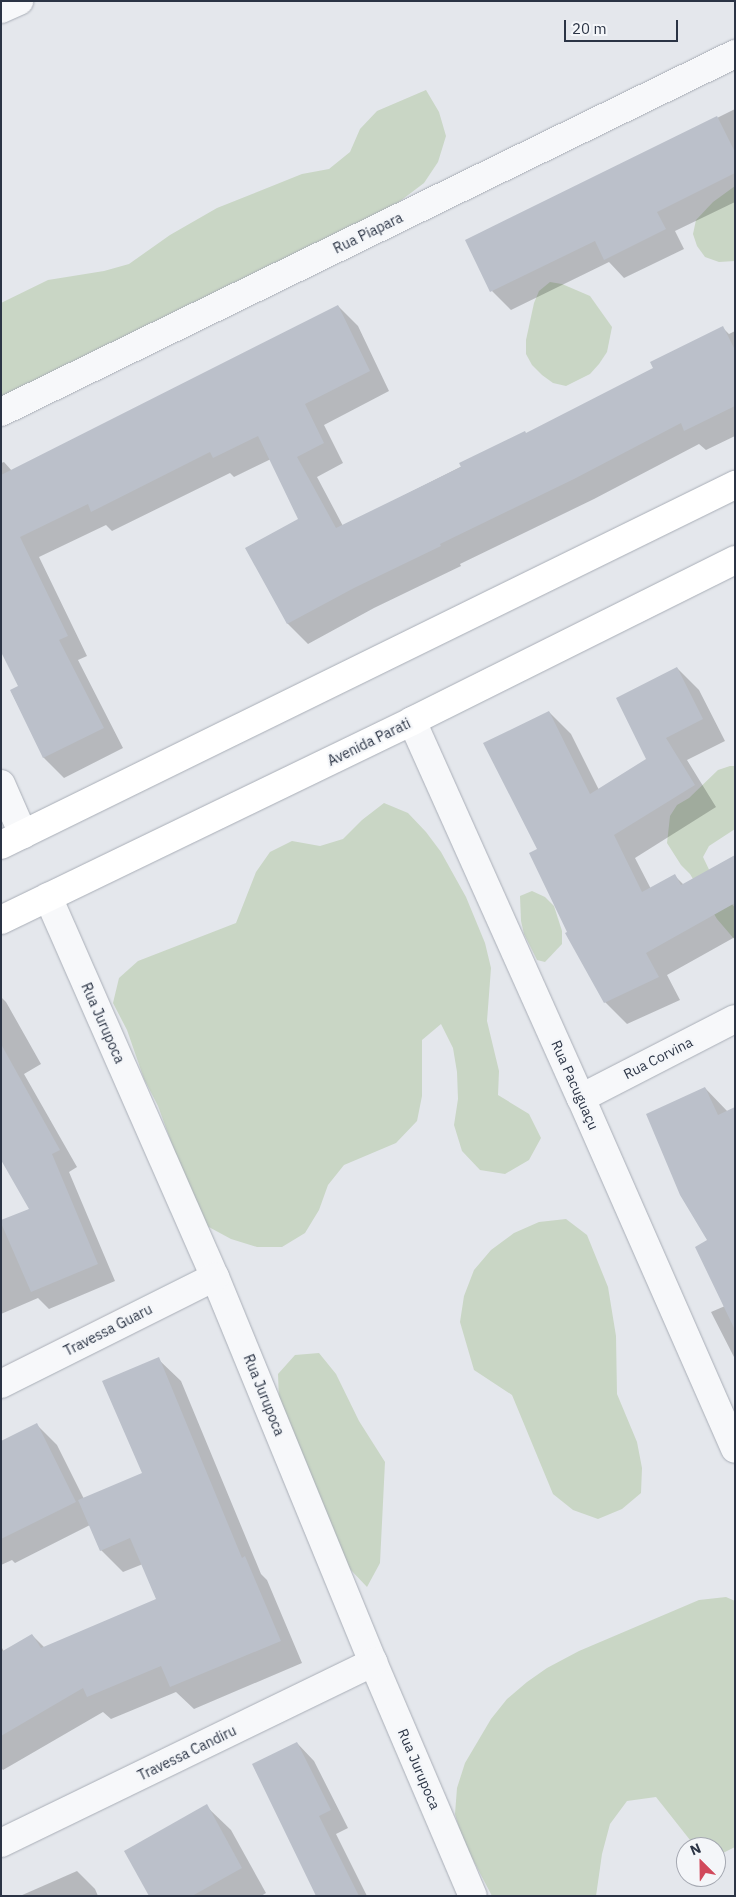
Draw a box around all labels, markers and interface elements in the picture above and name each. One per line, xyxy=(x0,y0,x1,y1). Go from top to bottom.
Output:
scale bar xyxy=(566,10,680,42)
text: 20 m xyxy=(572,19,607,38)
street label: Rua Piapara xyxy=(330,209,406,257)
street label: Avenida Parati xyxy=(325,715,413,769)
street label: Rua Jurupoca xyxy=(78,980,128,1066)
street label: Rua Corvina xyxy=(621,1033,695,1083)
street label: Rua Pacuguaçu xyxy=(548,1038,602,1132)
street label: Travessa Guaru xyxy=(61,1301,155,1359)
street label: Rua Jurupoca xyxy=(240,1352,288,1438)
street label: Travessa Candiru xyxy=(135,1722,239,1784)
street label: Rua Jurupoca xyxy=(394,1726,444,1812)
north arrow xyxy=(676,1837,726,1887)
text: N xyxy=(687,1839,704,1859)

